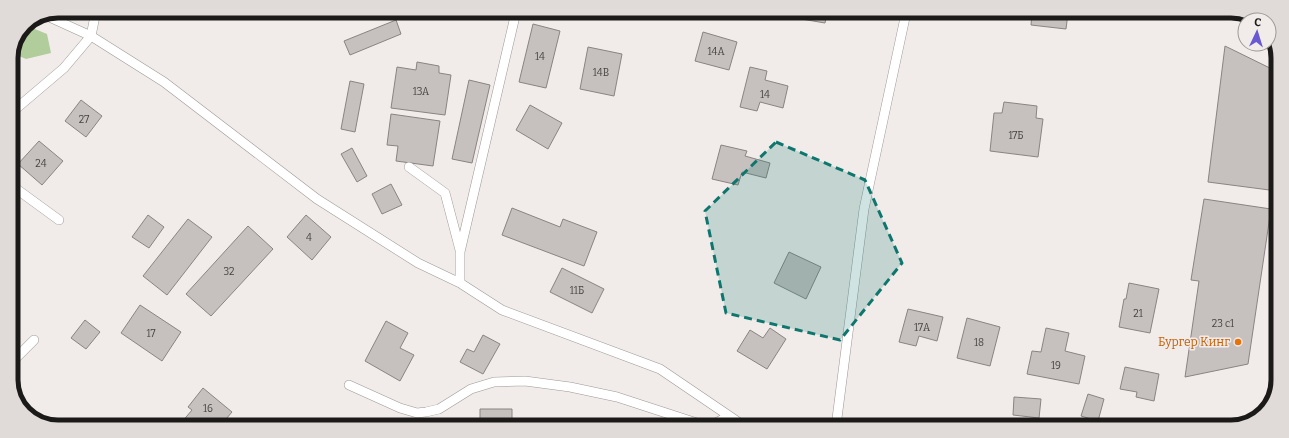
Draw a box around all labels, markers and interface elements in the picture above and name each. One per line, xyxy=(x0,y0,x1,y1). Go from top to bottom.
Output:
north arrow xyxy=(1237,12,1277,52)
text: С xyxy=(1254,16,1262,29)
house number: 14А xyxy=(708,46,725,58)
house number: 14 xyxy=(535,51,545,63)
house number: 14В xyxy=(593,67,609,79)
house number: 13А xyxy=(413,86,430,98)
house number: 14 xyxy=(760,89,770,101)
house number: 27 xyxy=(79,114,89,126)
house number: 17Б xyxy=(1008,130,1024,142)
house number: 24 xyxy=(35,158,47,170)
house number: 4 xyxy=(306,232,312,244)
house number: 32 xyxy=(223,266,235,278)
house number: 11Б xyxy=(570,285,584,297)
house number: 21 xyxy=(1133,308,1143,320)
house number: 23 с1 xyxy=(1212,318,1234,330)
house number: 17А xyxy=(914,322,931,334)
house number: 17 xyxy=(147,328,155,340)
place label: Бургер Кинг xyxy=(1158,335,1230,349)
house number: 18 xyxy=(974,337,984,349)
marker: Бургер Кинг xyxy=(1233,337,1243,347)
house number: 19 xyxy=(1051,360,1061,372)
house number: 16 xyxy=(203,403,213,415)

